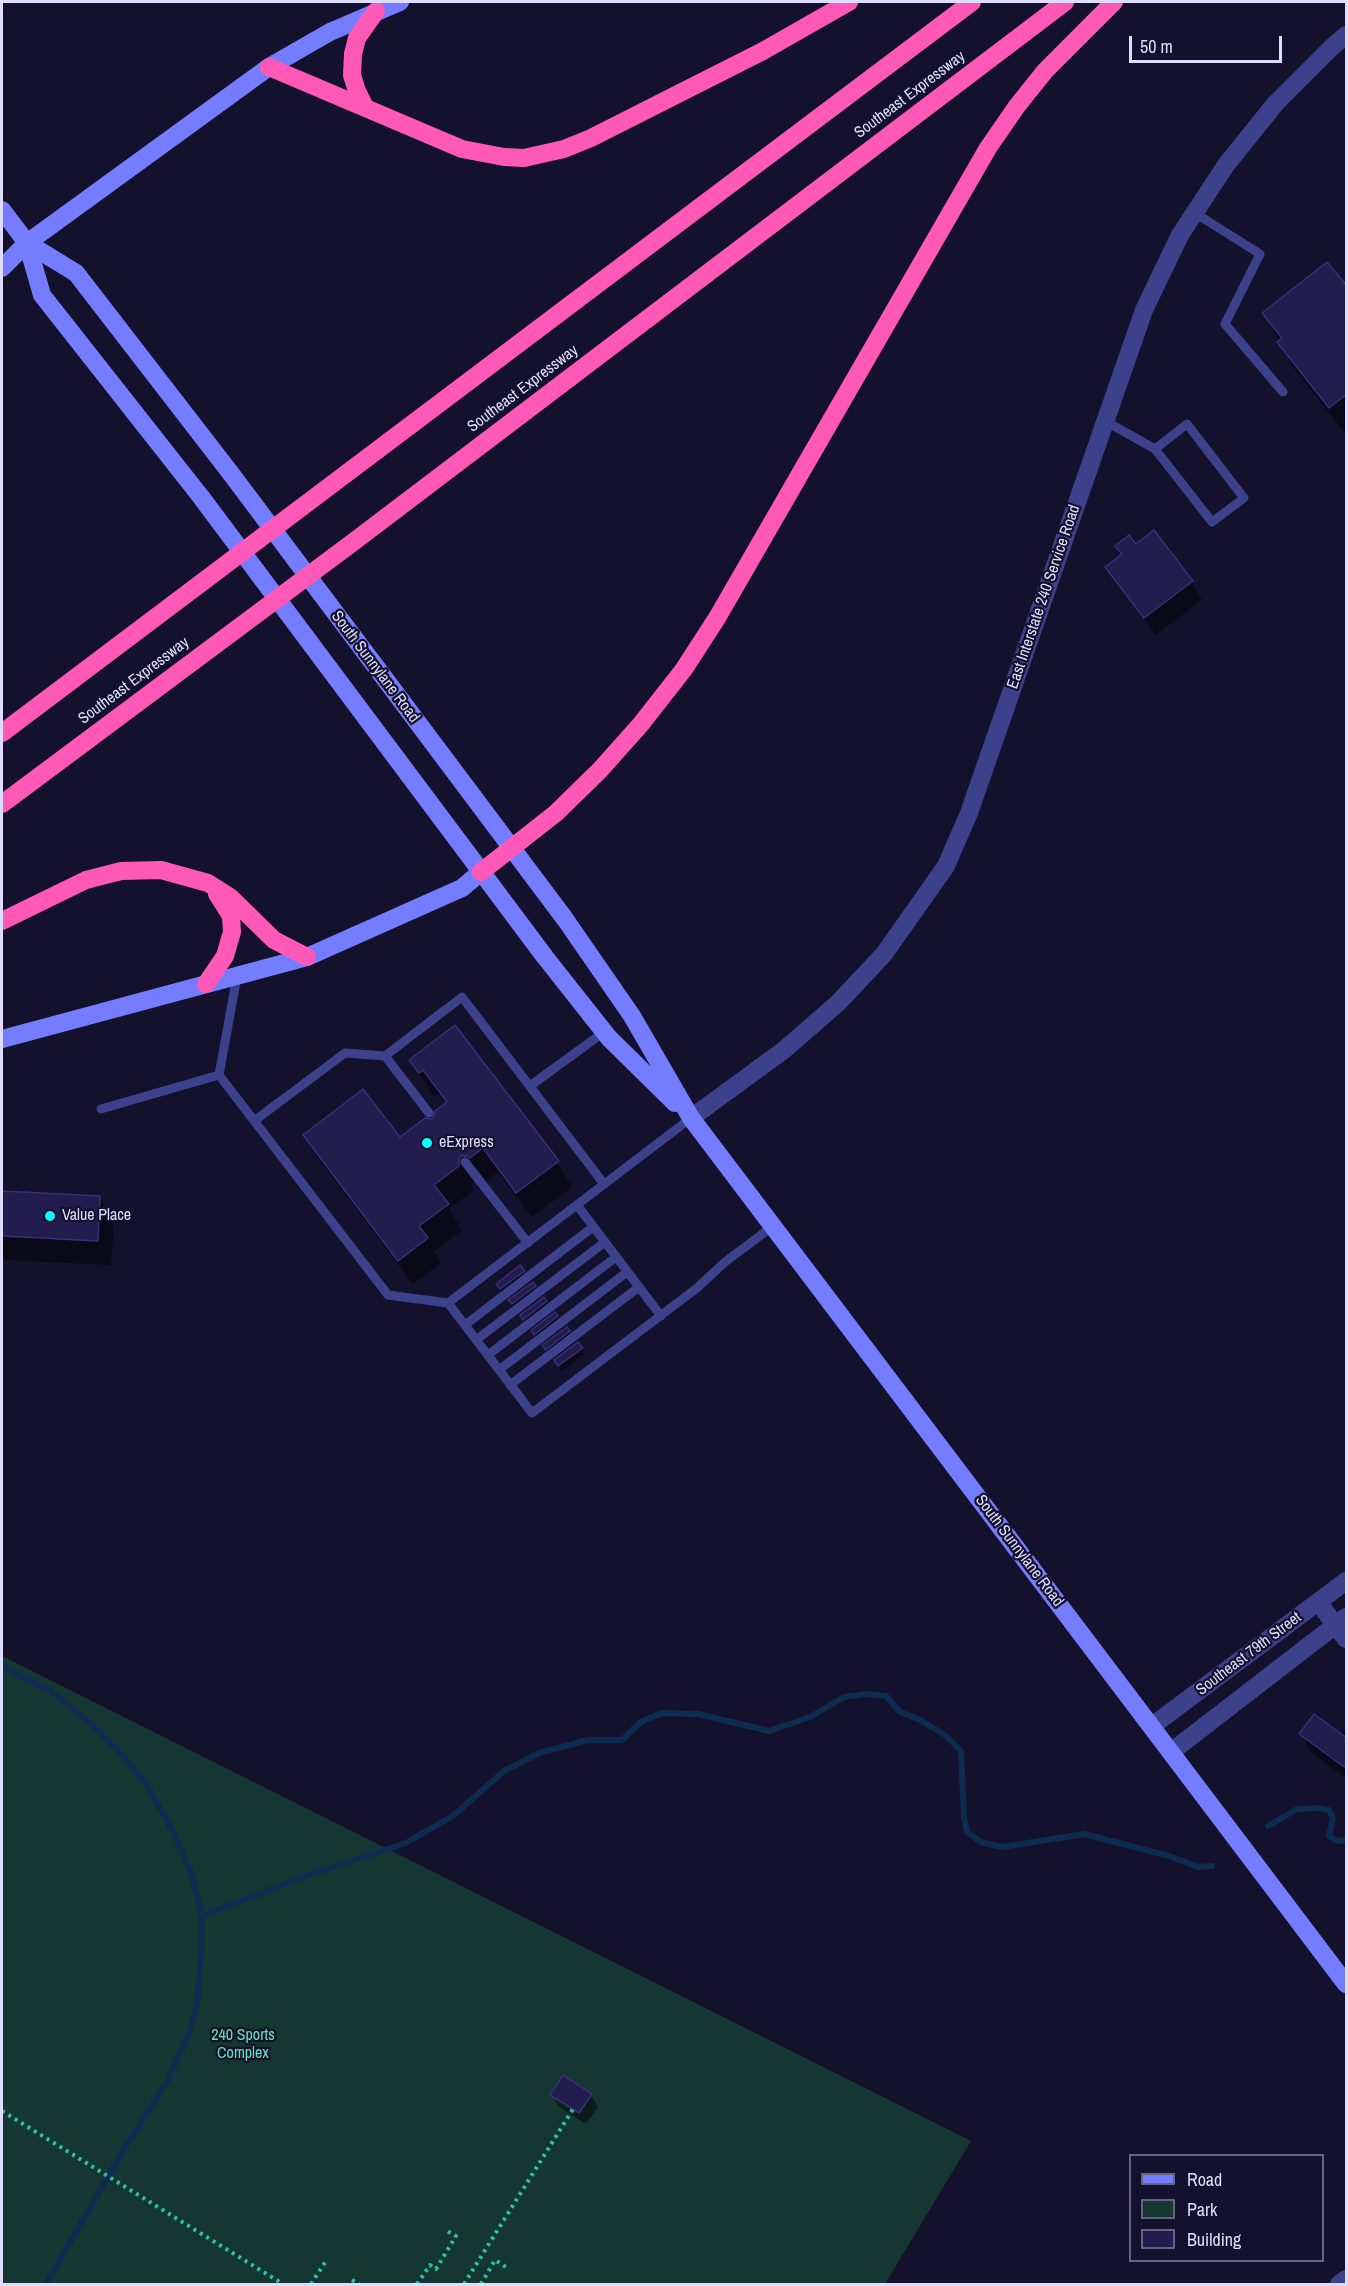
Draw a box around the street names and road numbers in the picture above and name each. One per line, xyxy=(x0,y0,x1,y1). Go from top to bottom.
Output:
street label: Southeast Expressway xyxy=(851,47,969,143)
street label: Southeast Expressway xyxy=(464,341,582,437)
street label: East Interstate 240 Service Road xyxy=(1003,502,1085,692)
street label: South Sunnylane Road xyxy=(327,607,423,727)
street label: Southeast Expressway xyxy=(75,633,193,729)
street label: South Sunnylane Road xyxy=(971,1491,1067,1611)
street label: Southeast 79th Street xyxy=(1193,1608,1305,1700)

